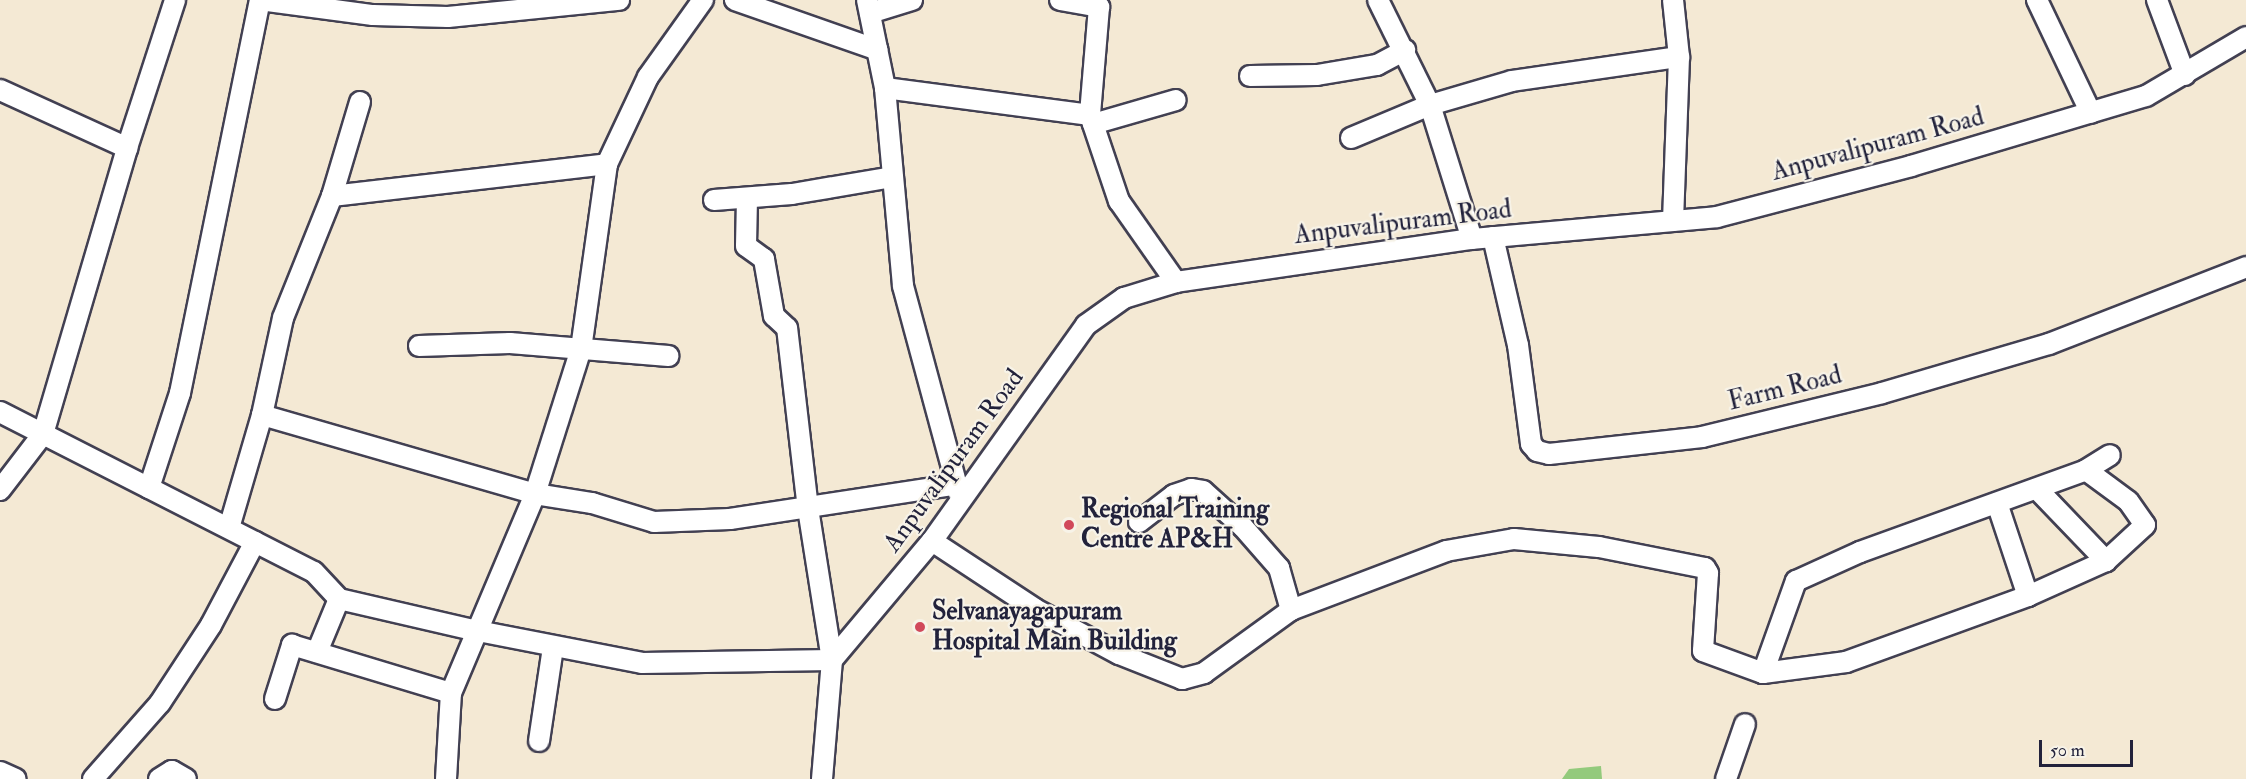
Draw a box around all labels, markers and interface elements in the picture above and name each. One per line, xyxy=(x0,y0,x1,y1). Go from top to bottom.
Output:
street label: Anpuvalipuram Road xyxy=(1768,102,1988,188)
street label: Anpuvalipuram Road xyxy=(1293,194,1513,252)
street label: Farm Road xyxy=(1725,360,1845,418)
street label: Anpuvalipuram Road xyxy=(877,363,1031,559)
place label: Regional Training Centre AP&H xyxy=(1081,494,1269,556)
marker: Regional Training Centre AP&H xyxy=(1062,518,1076,532)
place label: Selvanayagapuram Hospital Main Building xyxy=(932,596,1177,658)
marker: Selvanayagapuram Hospital Main Building xyxy=(913,620,927,634)
scale bar xyxy=(2042,728,2136,766)
text: 50 m xyxy=(2050,739,2085,762)

